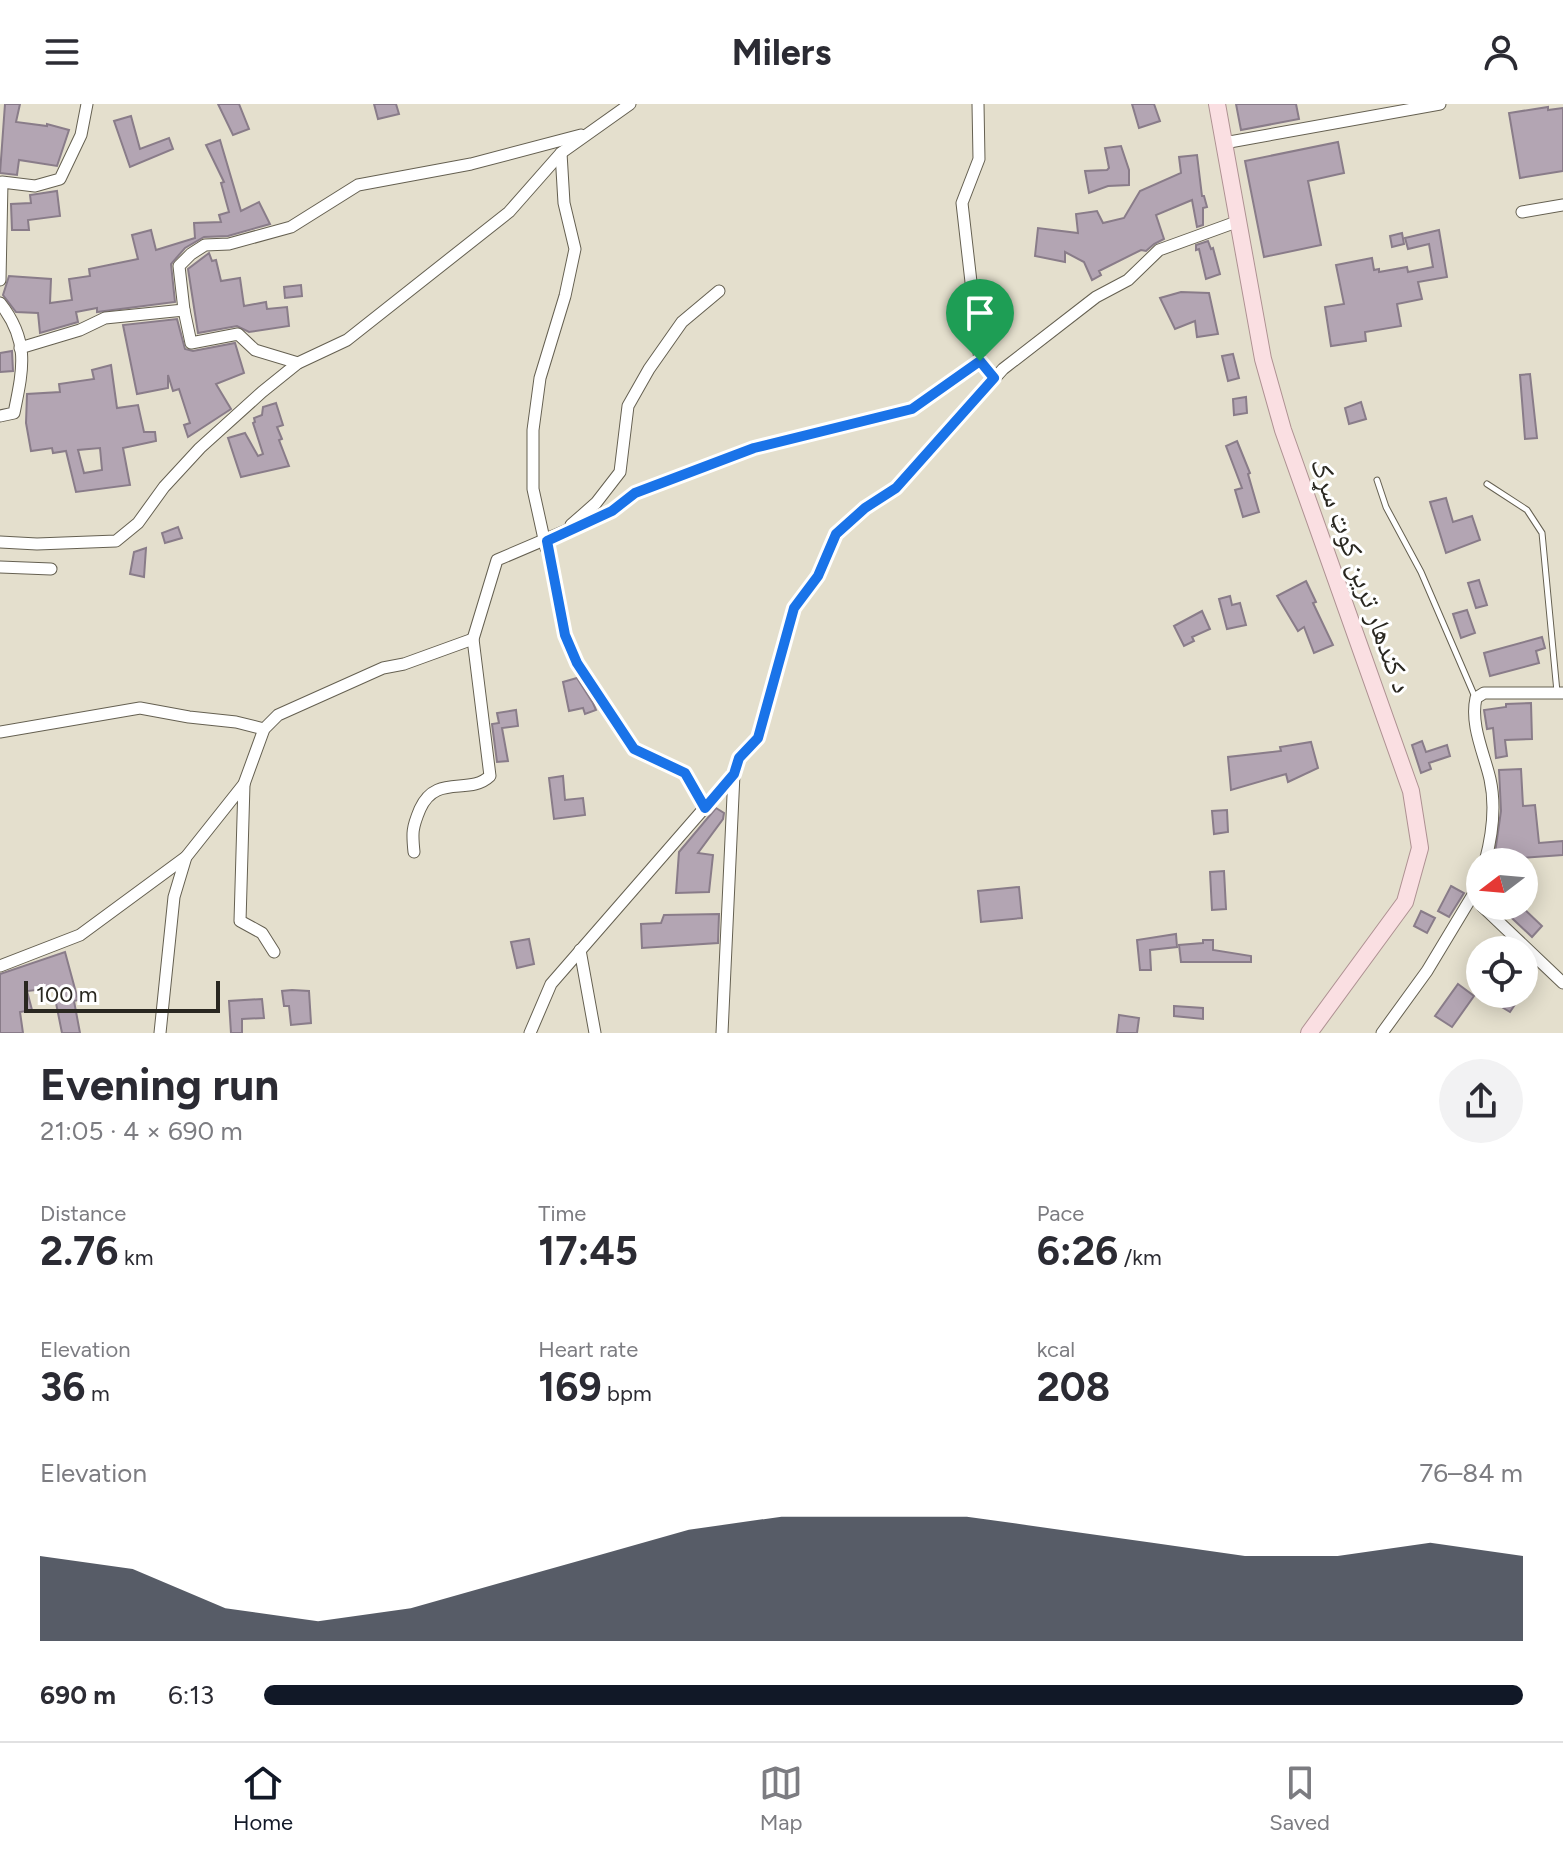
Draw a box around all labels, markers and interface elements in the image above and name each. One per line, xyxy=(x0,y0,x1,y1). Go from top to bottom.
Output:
icon: menu xyxy=(40,30,84,74)
icon: person xyxy=(1479,30,1523,74)
text: Milers xyxy=(732,31,831,74)
pin xyxy=(946,279,1014,361)
icon: arrive xyxy=(958,291,1002,335)
street label: د کندهار ترين کوټ سړک xyxy=(1303,453,1420,698)
north arrow xyxy=(1466,848,1538,920)
map controls xyxy=(1466,848,1538,1008)
button: locate xyxy=(1466,936,1538,1008)
scale bar xyxy=(24,977,220,1013)
text: 100 m xyxy=(36,981,97,1008)
text: Evening run xyxy=(40,1058,279,1111)
button: share xyxy=(1439,1059,1523,1143)
text: 21:05 · 4 × 690 m xyxy=(40,1115,243,1147)
text: Distance xyxy=(40,1200,126,1227)
text: Time xyxy=(538,1200,586,1227)
text: Pace xyxy=(1037,1200,1084,1227)
text: 2.76 xyxy=(40,1227,119,1275)
text: 17:45 xyxy=(538,1227,638,1275)
text: 6:26 xyxy=(1037,1227,1118,1275)
text: km xyxy=(119,1244,153,1271)
text: /km xyxy=(1118,1244,1162,1271)
text: Elevation xyxy=(40,1336,130,1363)
text: Heart rate xyxy=(538,1336,638,1363)
text: kcal xyxy=(1037,1336,1075,1363)
text: 36 xyxy=(40,1363,85,1411)
text: 169 xyxy=(538,1363,602,1411)
text: 208 xyxy=(1037,1363,1110,1411)
text: m xyxy=(85,1380,110,1407)
text: bpm xyxy=(602,1380,652,1407)
text: Elevation xyxy=(40,1457,147,1489)
text: 76–84 m xyxy=(1419,1457,1523,1489)
text: 690 m xyxy=(40,1679,116,1711)
text: 6:13 xyxy=(168,1679,214,1711)
tab: Home xyxy=(233,1761,293,1836)
tab: Map xyxy=(759,1761,803,1836)
tab: Saved xyxy=(1269,1761,1330,1836)

